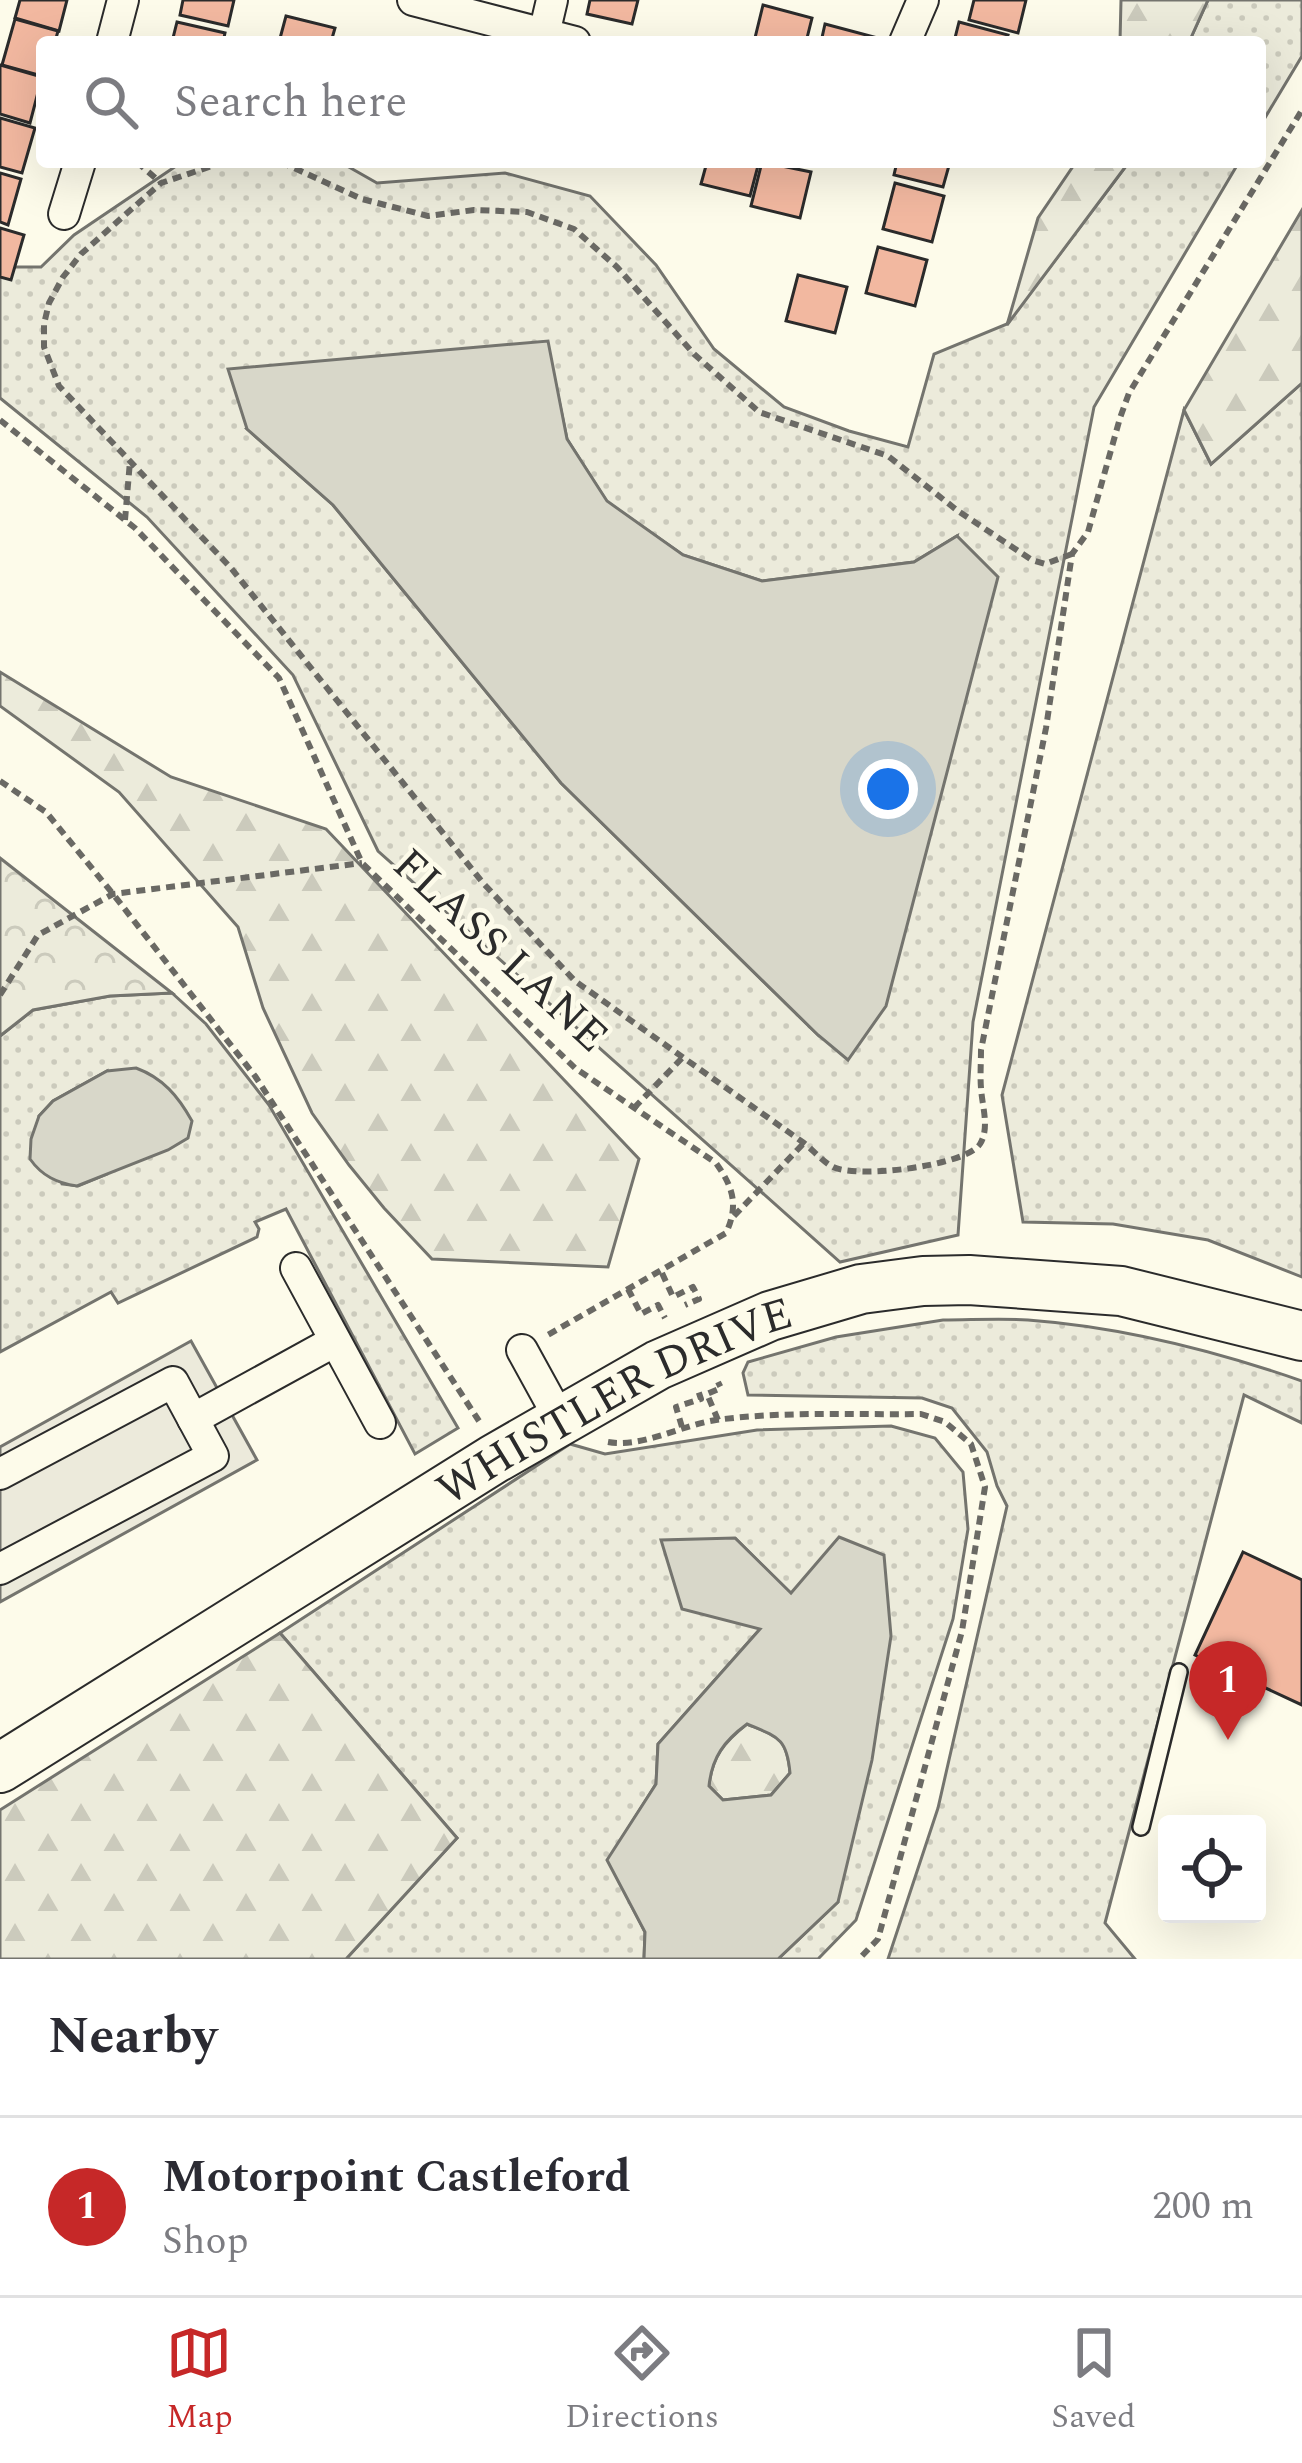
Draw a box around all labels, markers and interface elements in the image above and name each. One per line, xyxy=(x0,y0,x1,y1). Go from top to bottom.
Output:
search box xyxy=(36,36,1266,168)
text: Search here xyxy=(174,68,407,137)
icon: search xyxy=(78,69,144,135)
your location xyxy=(858,759,918,819)
street label: FLASS LANE xyxy=(377,832,624,1070)
street label: WHISTLER DRIVE xyxy=(423,1279,801,1524)
pin: 1 xyxy=(1189,1641,1267,1740)
map controls xyxy=(1158,1815,1266,1923)
button: locate xyxy=(1158,1815,1266,1923)
text: Nearby xyxy=(48,1998,217,2076)
text: Motorpoint Castleford xyxy=(162,2143,631,2212)
text: 1 xyxy=(76,2177,98,2236)
text: 200 m xyxy=(1152,2177,1254,2236)
text: Shop xyxy=(162,2212,249,2271)
tab: Map xyxy=(166,2320,233,2442)
tab: Directions xyxy=(565,2320,719,2442)
tab: Saved xyxy=(1051,2320,1136,2442)

